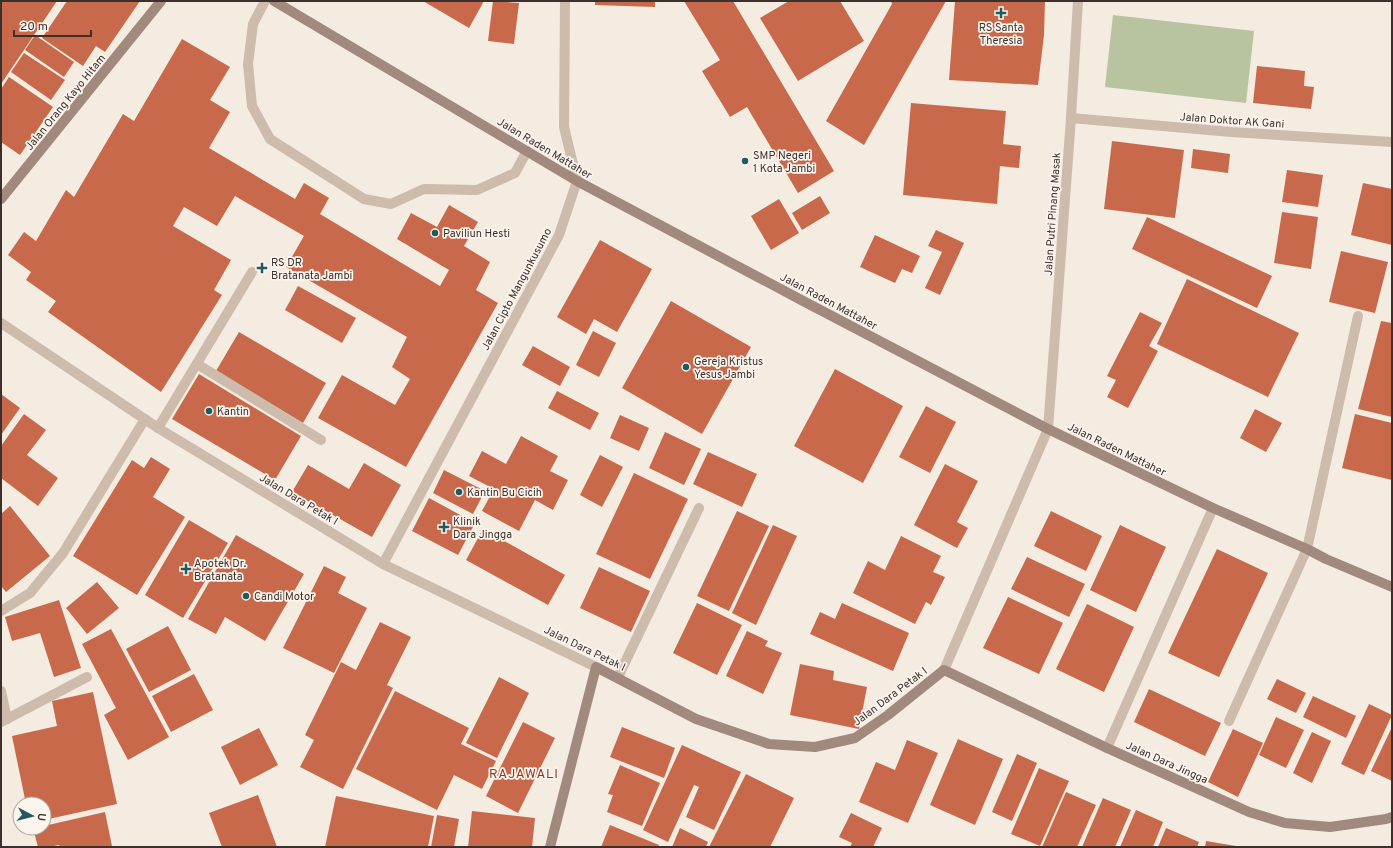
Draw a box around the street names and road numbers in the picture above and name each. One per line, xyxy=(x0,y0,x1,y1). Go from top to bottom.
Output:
street label: Jalan Orang Kayo Hitam xyxy=(23,52,109,154)
street label: Jalan Doktor AK Gani xyxy=(1179,110,1285,132)
street label: Jalan Raden Mattaher xyxy=(495,115,595,183)
street label: Jalan Putri Pinang Masak xyxy=(1042,152,1064,276)
street label: Jalan Cipto Mangunkusumo xyxy=(479,226,555,353)
street label: Jalan Raden Mattaher xyxy=(777,270,880,334)
street label: Jalan Raden Mattaher xyxy=(1065,420,1169,480)
street label: Jalan Dara Petak I xyxy=(257,471,340,529)
street label: Jalan Dara Petak I xyxy=(541,623,628,675)
street label: Jalan Dara Petak I xyxy=(851,664,930,729)
street label: Jalan Dara Jingga xyxy=(1123,739,1210,787)

